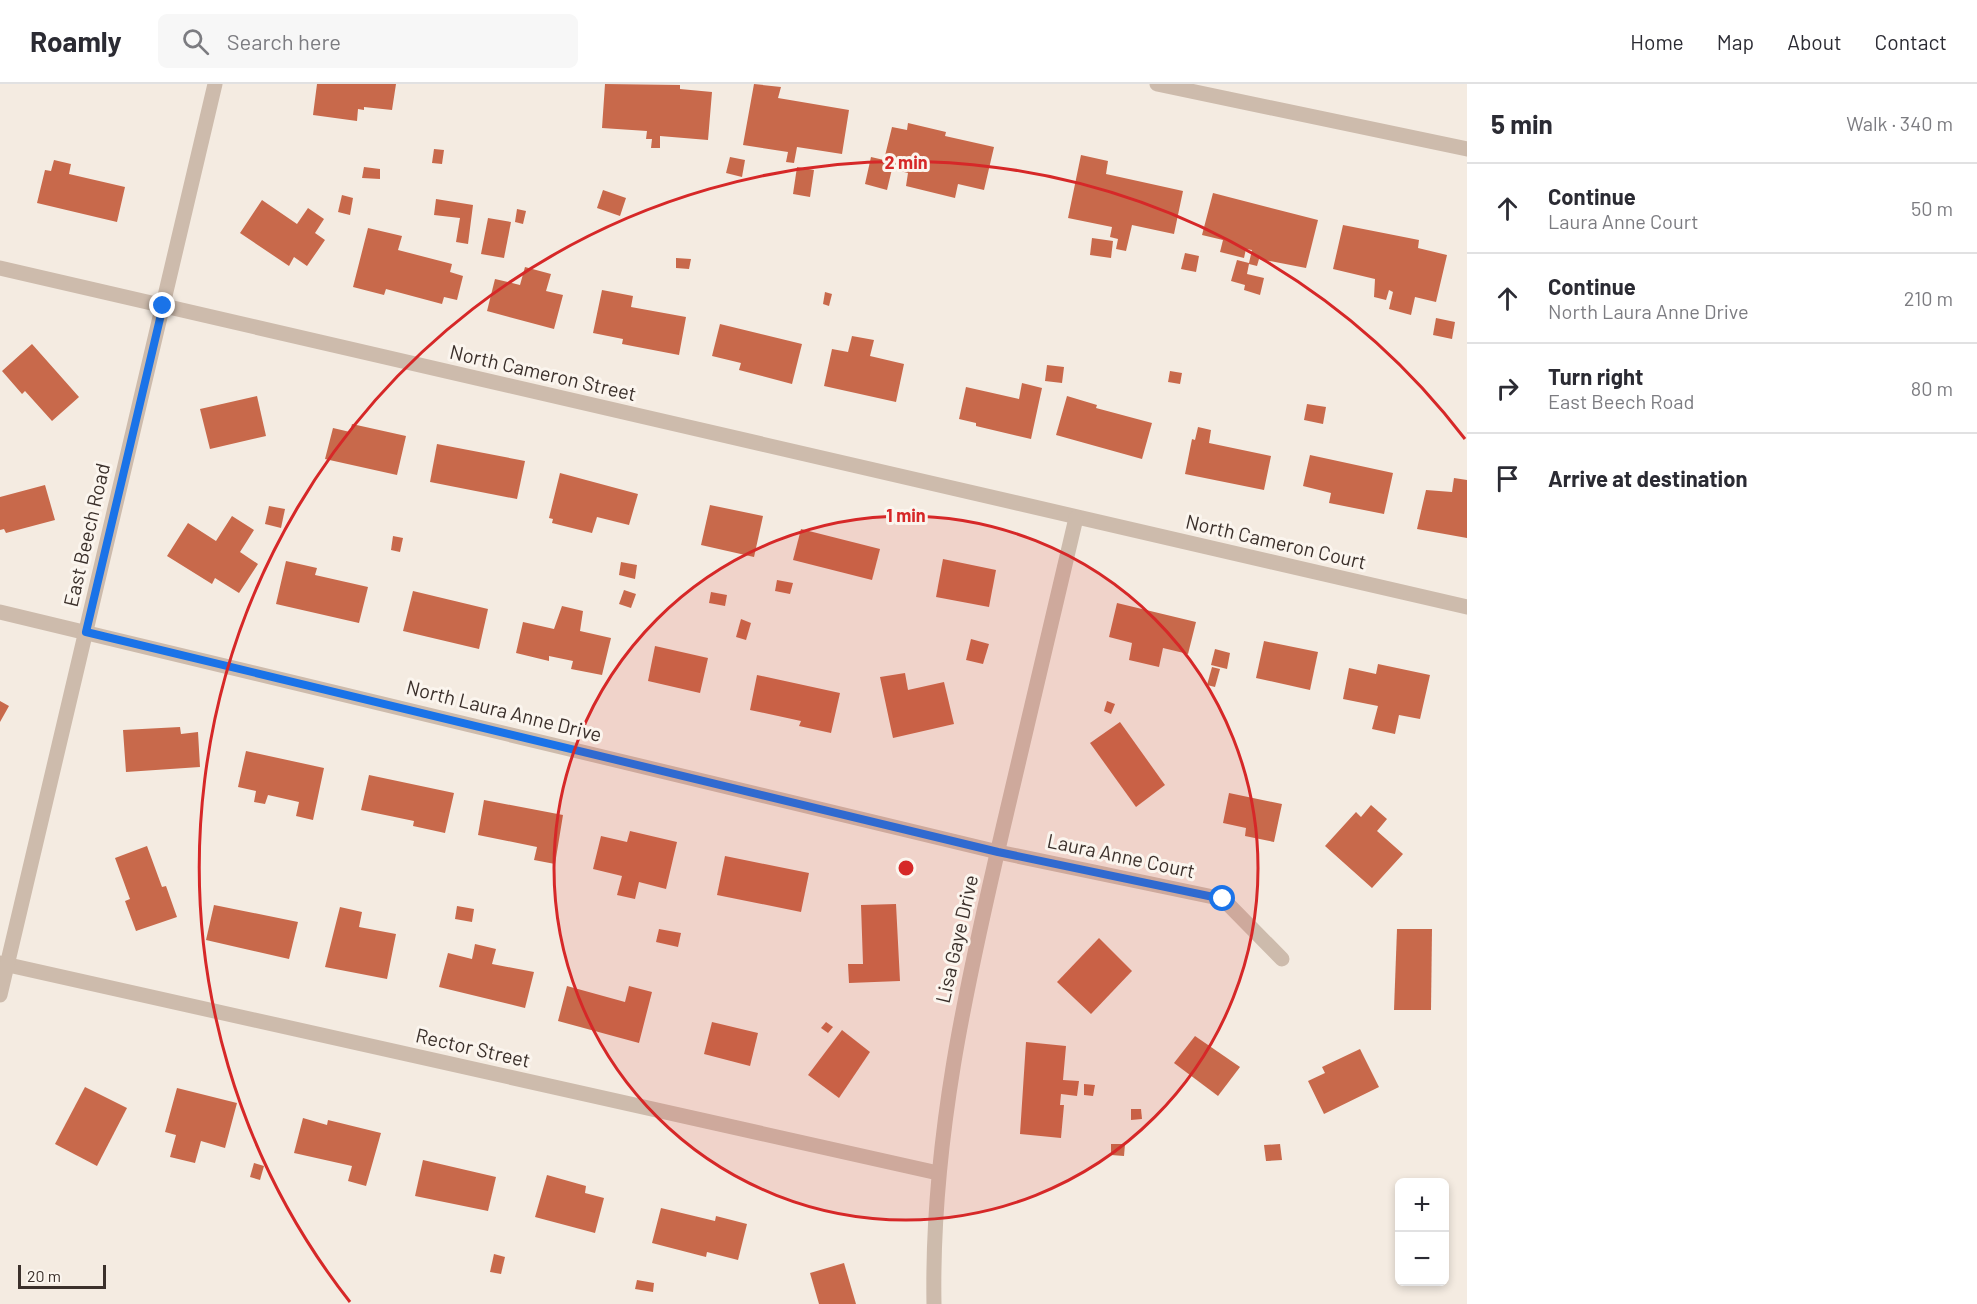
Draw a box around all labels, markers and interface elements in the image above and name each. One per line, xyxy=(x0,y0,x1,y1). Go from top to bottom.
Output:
search box xyxy=(158,14,578,68)
text: Roamly xyxy=(30,24,122,58)
icon: search xyxy=(179,25,212,58)
text: Search here xyxy=(227,28,341,54)
text: Home xyxy=(1630,29,1684,54)
text: Map xyxy=(1717,29,1754,54)
text: About xyxy=(1787,29,1842,54)
text: Contact xyxy=(1875,29,1947,54)
text: 5 min xyxy=(1491,108,1553,139)
text: Walk · 340 m xyxy=(1846,111,1953,135)
text: 2 min xyxy=(884,151,928,173)
text: Continue xyxy=(1548,183,1636,209)
icon: ahead xyxy=(1491,192,1524,225)
text: 50 m xyxy=(1911,196,1953,220)
text: Laura Anne Court xyxy=(1548,209,1699,233)
text: Continue xyxy=(1548,273,1636,299)
icon: ahead xyxy=(1491,282,1524,315)
text: 210 m xyxy=(1904,286,1953,310)
route end xyxy=(149,292,175,318)
text: North Laura Anne Drive xyxy=(1548,299,1749,323)
street label: North Cameron Street xyxy=(448,339,639,405)
text: Turn right xyxy=(1548,363,1643,389)
icon: right xyxy=(1491,372,1524,405)
text: 80 m xyxy=(1911,376,1953,400)
text: East Beech Road xyxy=(1548,389,1694,413)
street label: East Beech Road xyxy=(58,461,114,609)
icon: arrive xyxy=(1491,462,1524,495)
text: Arrive at destination xyxy=(1548,465,1747,491)
text: 1 min xyxy=(886,504,926,526)
street label: North Cameron Court xyxy=(1184,509,1369,573)
street label: North Laura Anne Drive xyxy=(404,674,604,746)
street label: Laura Anne Court xyxy=(1045,828,1197,882)
centre of rings xyxy=(896,858,916,878)
street label: Lisa Gaye Drive xyxy=(930,872,982,1005)
route start xyxy=(1209,885,1235,911)
street label: Rector Street xyxy=(414,1022,533,1072)
map controls xyxy=(1395,1178,1449,1286)
button: + xyxy=(1395,1178,1449,1232)
button: − xyxy=(1395,1232,1449,1286)
scale bar xyxy=(18,1262,106,1290)
text: 20 m xyxy=(27,1266,61,1285)

